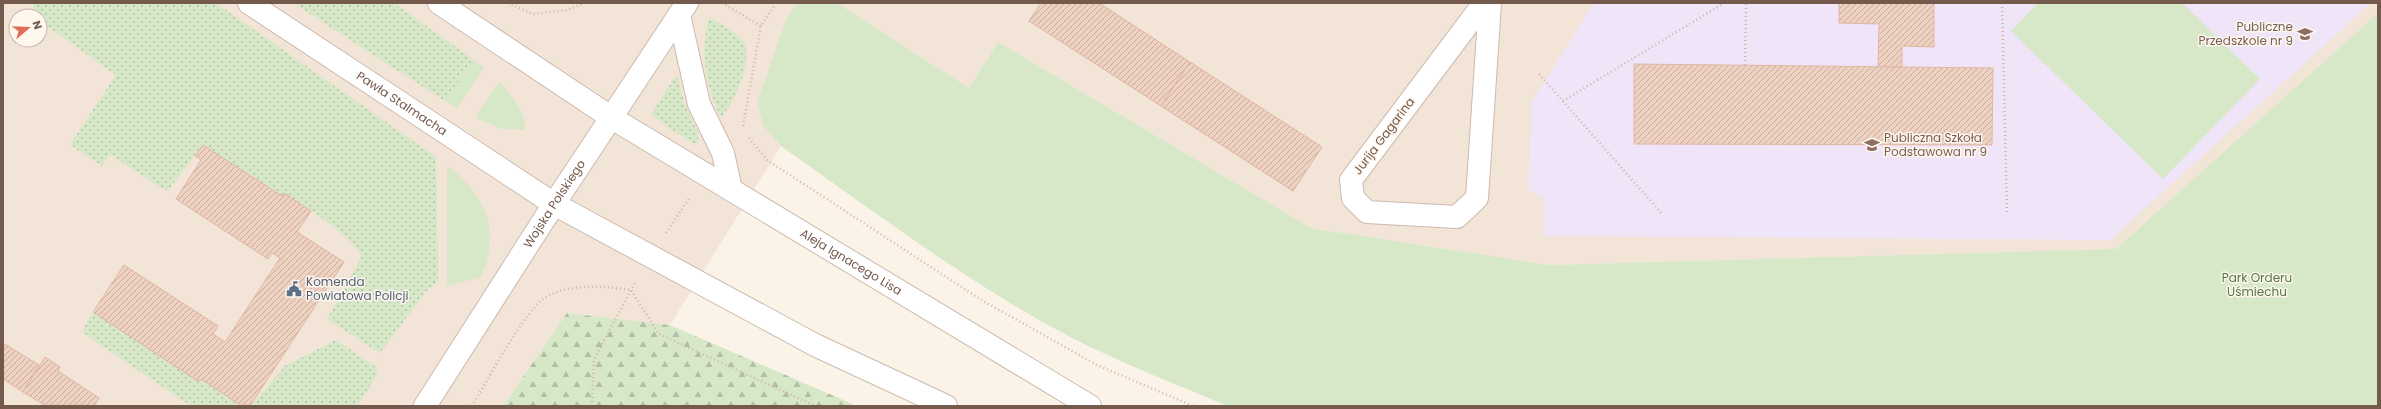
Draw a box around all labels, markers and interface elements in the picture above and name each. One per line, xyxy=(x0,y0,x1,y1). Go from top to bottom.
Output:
north arrow xyxy=(8,8,48,48)
text: N xyxy=(29,18,46,31)
place label: Publiczne Przedszkole nr 9 xyxy=(2198,18,2293,49)
school or university icon: Publiczne Przedszkole nr 9 xyxy=(2296,25,2314,43)
street label: Pawła Stalmacha xyxy=(353,67,451,139)
street label: Jurija Gagarina xyxy=(1349,94,1418,178)
place label: Publiczna Szkoła Podstawowa nr 9 xyxy=(1884,129,1987,160)
school or university icon: Publiczna Szkoła Podstawowa nr 9 xyxy=(1863,136,1881,154)
street label: Wojska Polskiego xyxy=(519,156,589,251)
street label: Aleja Ignacego Lisa xyxy=(797,224,905,299)
park label: Park Orderu Uśmiechu xyxy=(2222,269,2292,300)
place label: Komenda Powiatowa Policji xyxy=(306,273,409,304)
public building icon: Komenda Powiatowa Policji xyxy=(285,280,303,298)

